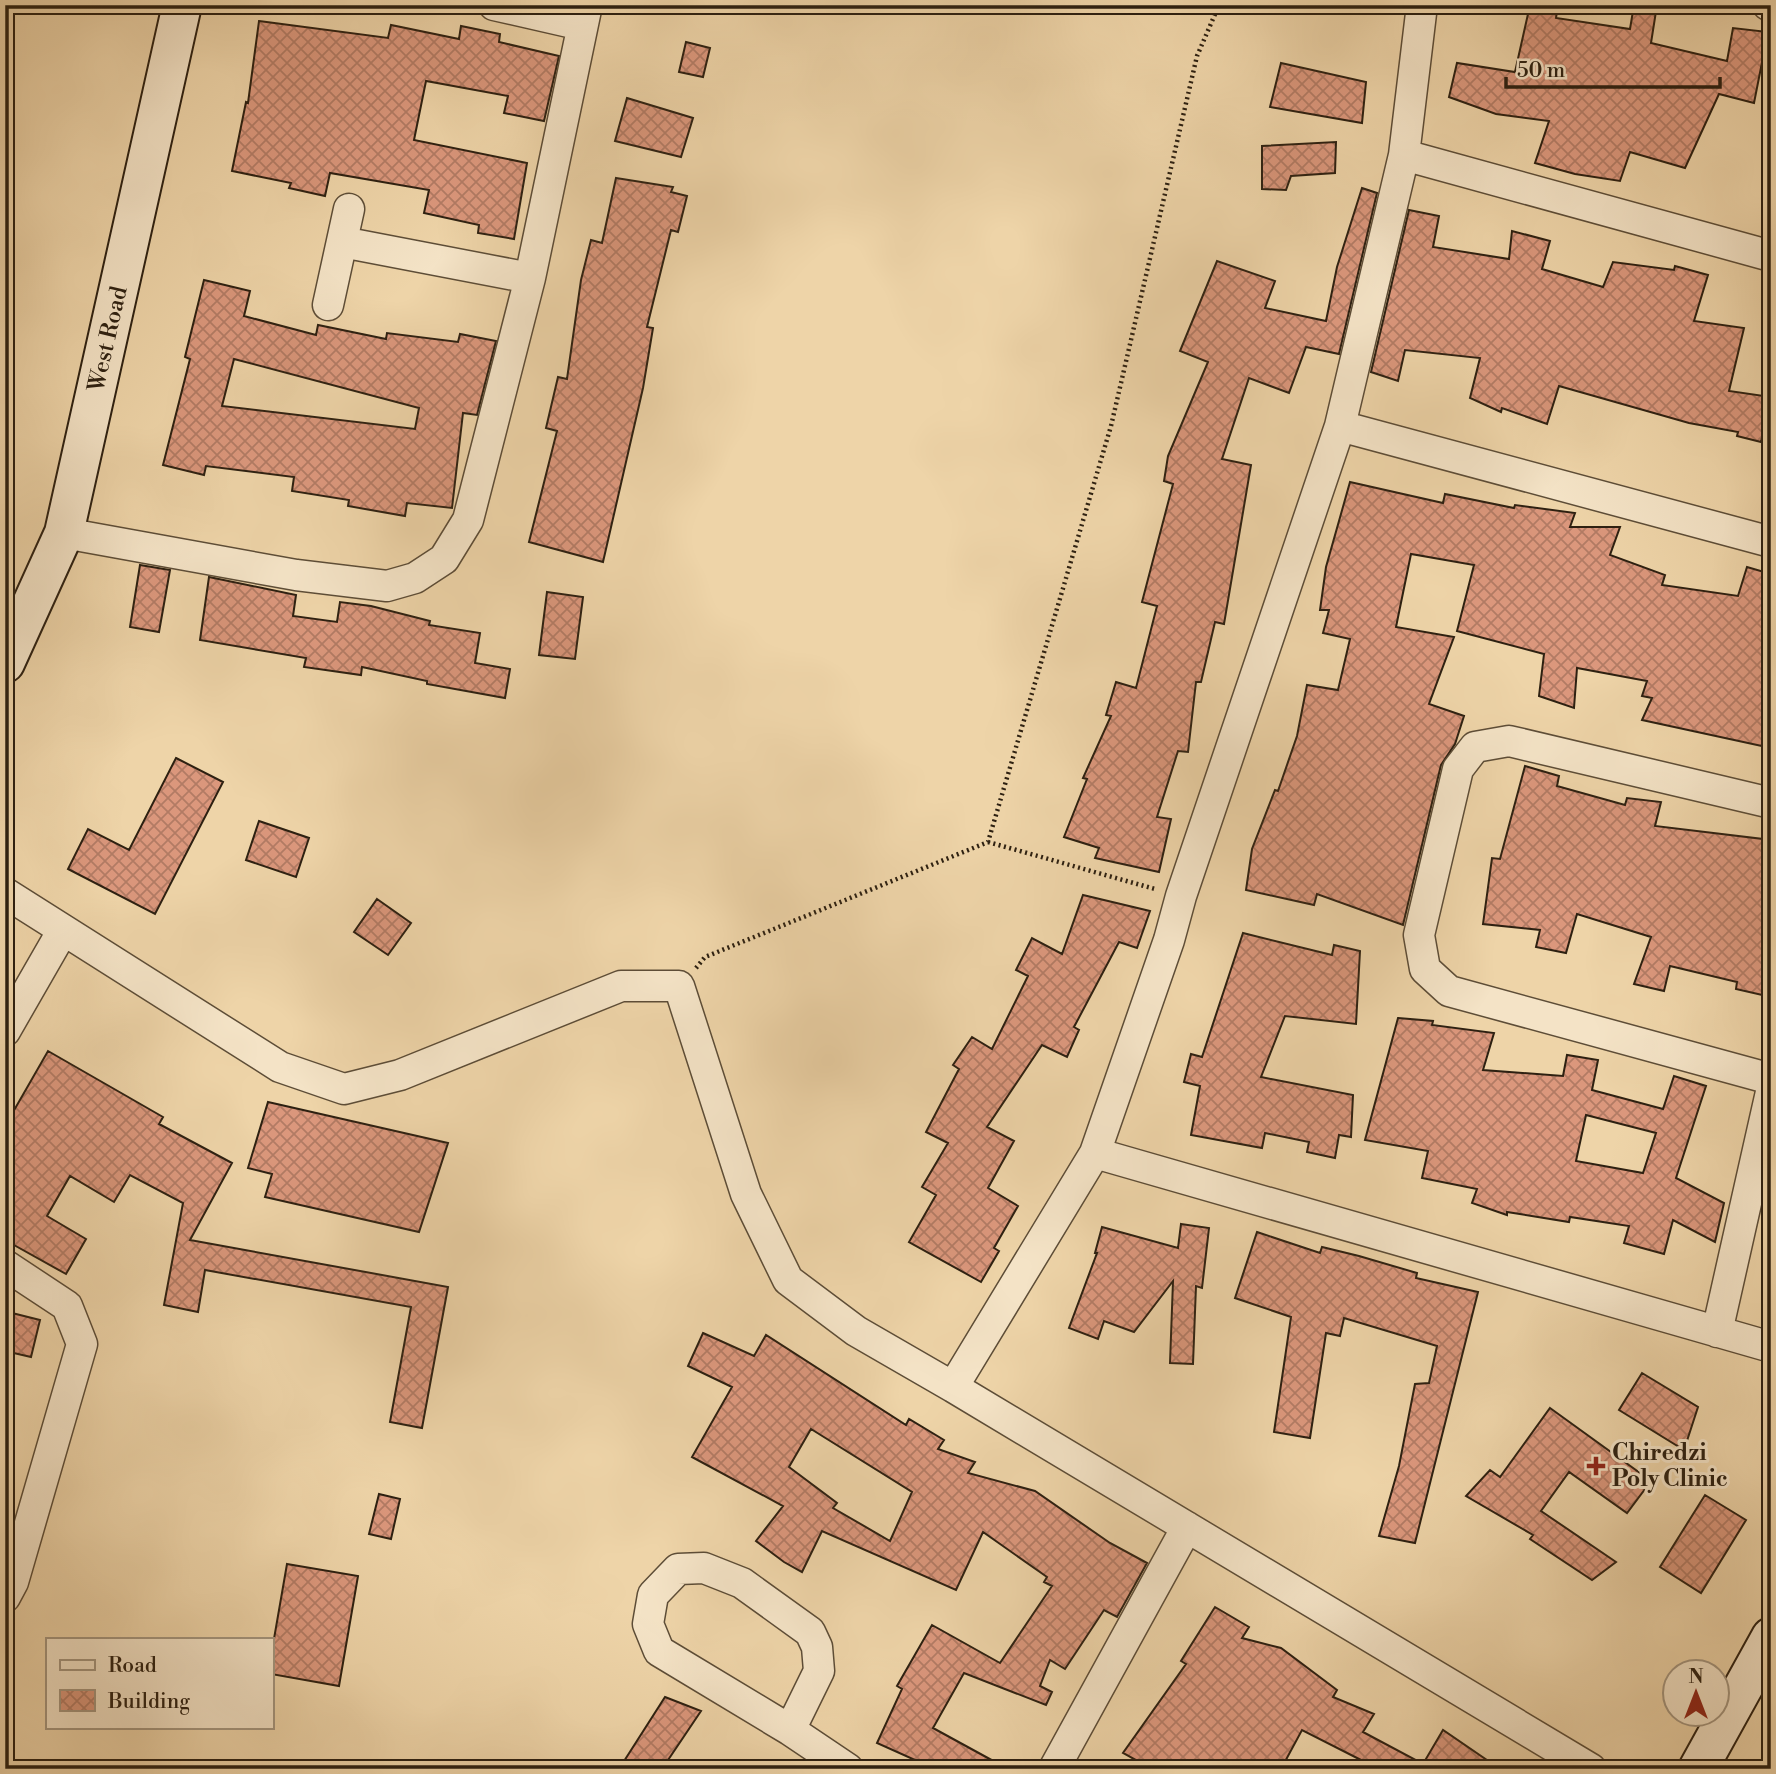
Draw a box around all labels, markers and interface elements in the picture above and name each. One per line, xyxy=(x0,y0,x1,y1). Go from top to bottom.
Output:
scale bar xyxy=(1506,46,1720,90)
text: 50 m xyxy=(1517,58,1565,84)
street label: West Road xyxy=(82,283,134,395)
place label: Chiredzi Poly Clinic xyxy=(1612,1439,1728,1493)
marker: Chiredzi Poly Clinic xyxy=(1586,1456,1606,1476)
legend xyxy=(46,1638,273,1728)
text: Road xyxy=(108,1653,157,1679)
north arrow xyxy=(1660,1658,1730,1728)
text: N xyxy=(1688,1665,1704,1689)
text: Building xyxy=(107,1689,190,1715)

